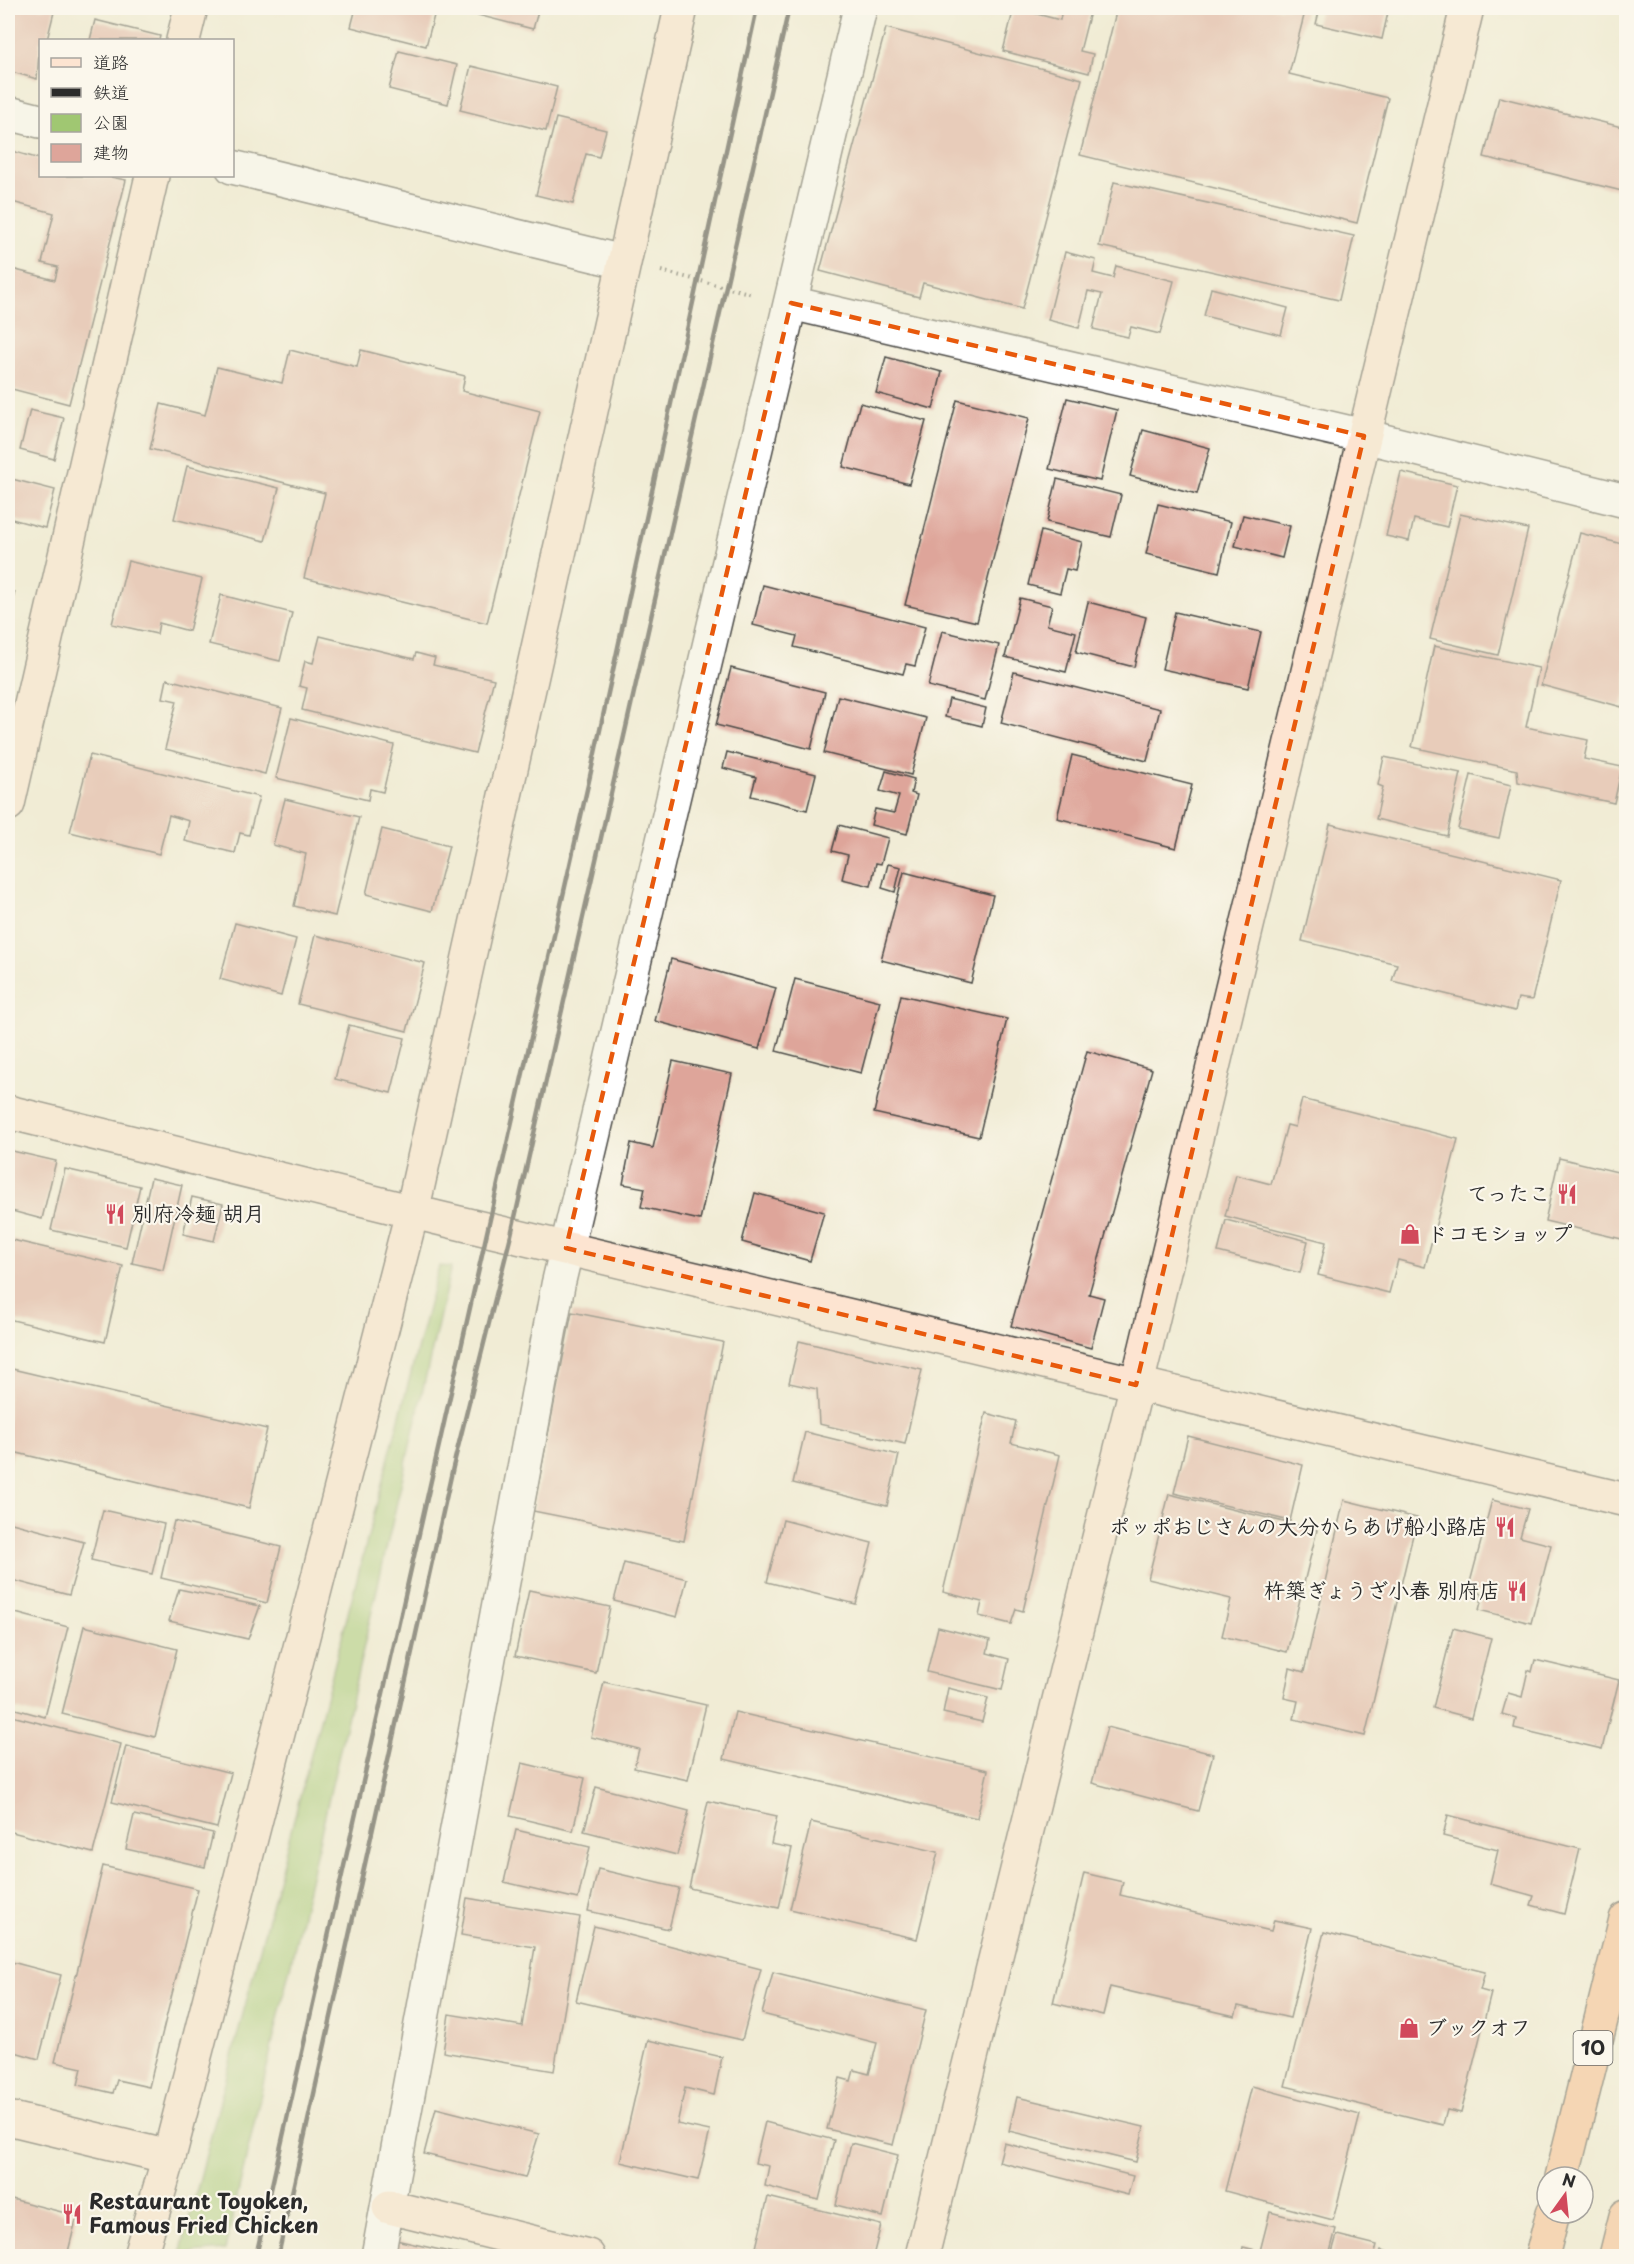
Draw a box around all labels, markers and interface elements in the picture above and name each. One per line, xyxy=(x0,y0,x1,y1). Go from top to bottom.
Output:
legend xyxy=(39,39,234,177)
text: 道路 xyxy=(93,48,129,75)
text: 鉄道 xyxy=(93,78,129,105)
text: 公園 xyxy=(93,108,129,135)
text: 建物 xyxy=(93,138,129,165)
place label: てったこ xyxy=(1467,1176,1550,1208)
restaurant icon: てったこ xyxy=(1555,1182,1579,1206)
place label: 別府冷麺 胡月 xyxy=(132,1196,265,1228)
restaurant icon: 別府冷麺 胡月 xyxy=(103,1202,127,1226)
place label: ドコモショップ xyxy=(1427,1216,1572,1248)
shop icon: ドコモショップ xyxy=(1398,1222,1422,1246)
place label: ポッポおじさんの大分からあげ船小路店 xyxy=(1109,1509,1488,1541)
restaurant icon: ポッポおじさんの大分からあげ船小路店 xyxy=(1493,1515,1517,1539)
place label: 杵築ぎょうざ小春 別府店 xyxy=(1264,1573,1500,1605)
restaurant icon: 杵築ぎょうざ小春 別府店 xyxy=(1505,1579,1529,1603)
place label: ブックオフ xyxy=(1426,2010,1531,2042)
shop icon: ブックオフ xyxy=(1397,2016,1421,2040)
road number: 10 xyxy=(1574,2031,1612,2065)
north arrow xyxy=(1535,2165,1595,2225)
text: N xyxy=(1560,2166,1578,2193)
place label: Restaurant Toyoken, Famous Fried Chicken xyxy=(89,2184,319,2240)
restaurant icon: Restaurant Toyoken, Famous Fried Chicken xyxy=(60,2202,84,2226)

